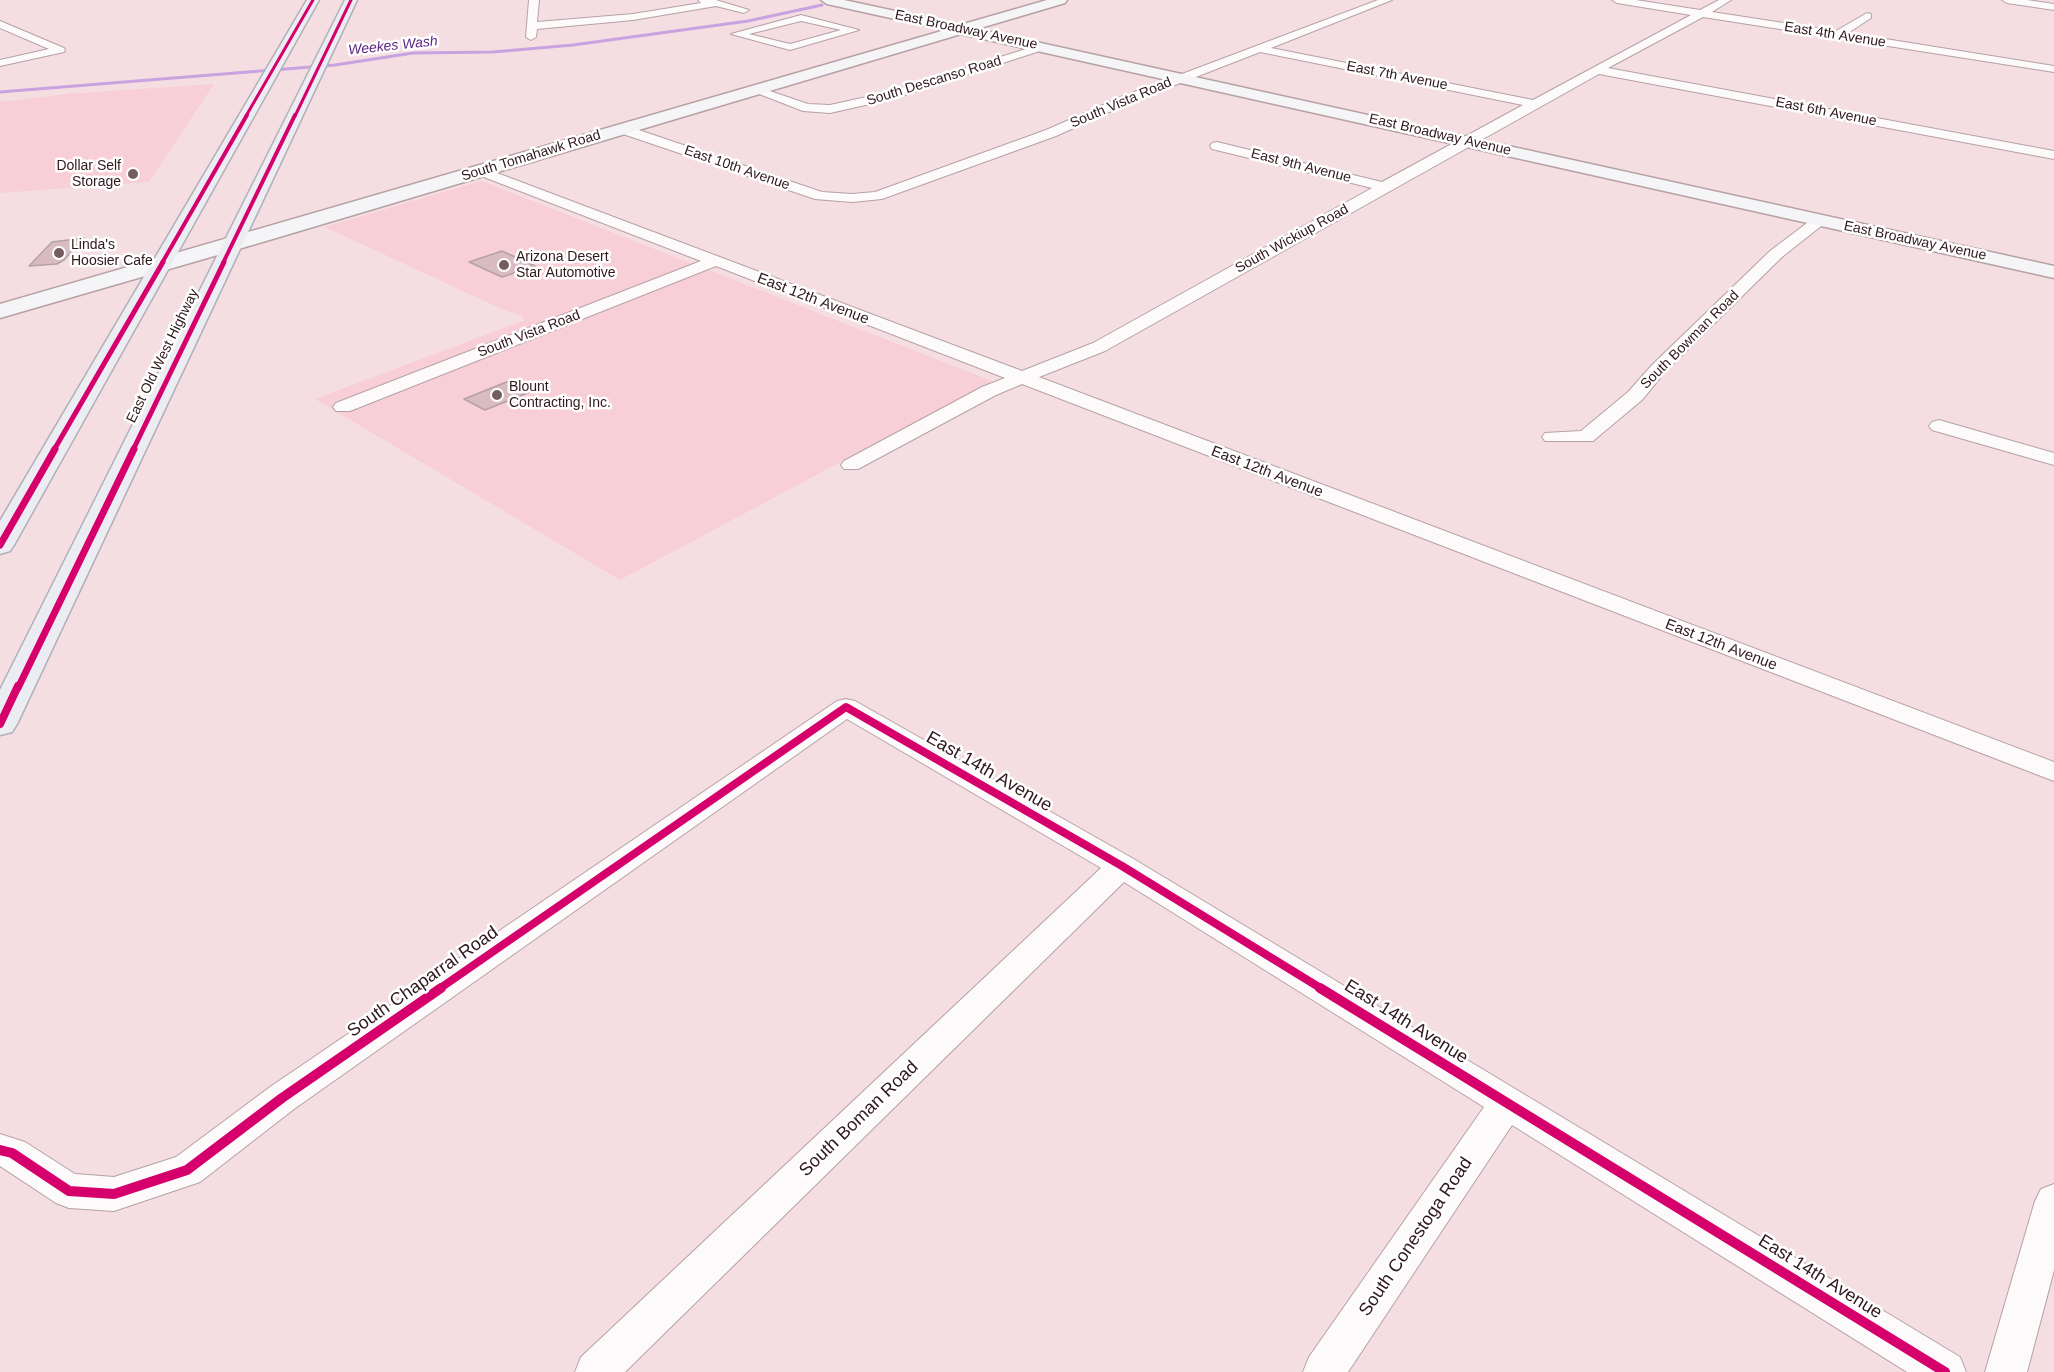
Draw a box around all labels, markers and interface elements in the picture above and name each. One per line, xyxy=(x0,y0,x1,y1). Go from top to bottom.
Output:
street label: East Broadway Avenue xyxy=(893,7,1039,53)
street label: East 4th Avenue xyxy=(1783,19,1887,51)
water label: Weekes Wash xyxy=(347,33,439,59)
street label: South Descanso Road xyxy=(865,52,1003,110)
street label: East 7th Avenue xyxy=(1345,58,1449,94)
street label: South Vista Road xyxy=(1068,74,1174,132)
street label: East 6th Avenue xyxy=(1774,94,1878,130)
street label: East Broadway Avenue xyxy=(1367,110,1513,160)
street label: South Tomahawk Road xyxy=(459,127,603,185)
street label: East 10th Avenue xyxy=(682,142,792,194)
street label: East 9th Avenue xyxy=(1249,145,1353,187)
place label: Dollar Self Storage xyxy=(56,158,121,190)
marker: Dollar Self Storage xyxy=(126,167,140,181)
street label: South Wickiup Road xyxy=(1232,201,1352,277)
street label: East Broadway Avenue xyxy=(1842,218,1988,264)
place label: Linda's Hoosier Cafe xyxy=(71,237,153,270)
marker: Linda's Hoosier Cafe xyxy=(52,246,66,260)
place label: Arizona Desert Star Automotive xyxy=(516,249,616,282)
marker: Arizona Desert Star Automotive xyxy=(497,258,511,272)
street label: East 12th Avenue xyxy=(755,269,871,329)
street label: East Old West Highway xyxy=(123,286,203,426)
street label: South Bowman Road xyxy=(1637,287,1743,393)
street label: South Vista Road xyxy=(475,307,583,361)
place label: Blount Contracting, Inc. xyxy=(509,379,611,412)
marker: Blount Contracting, Inc. xyxy=(490,388,504,402)
street label: East 12th Avenue xyxy=(1209,442,1325,502)
street label: East 12th Avenue xyxy=(1663,615,1779,675)
street label: East 14th Avenue xyxy=(922,727,1056,817)
street label: South Chaparral Road xyxy=(343,922,503,1042)
street label: East 14th Avenue xyxy=(1340,975,1472,1069)
street label: South Boman Road xyxy=(795,1057,923,1181)
street label: South Conestoga Road xyxy=(1355,1153,1477,1321)
street label: East 14th Avenue xyxy=(1754,1230,1886,1324)

